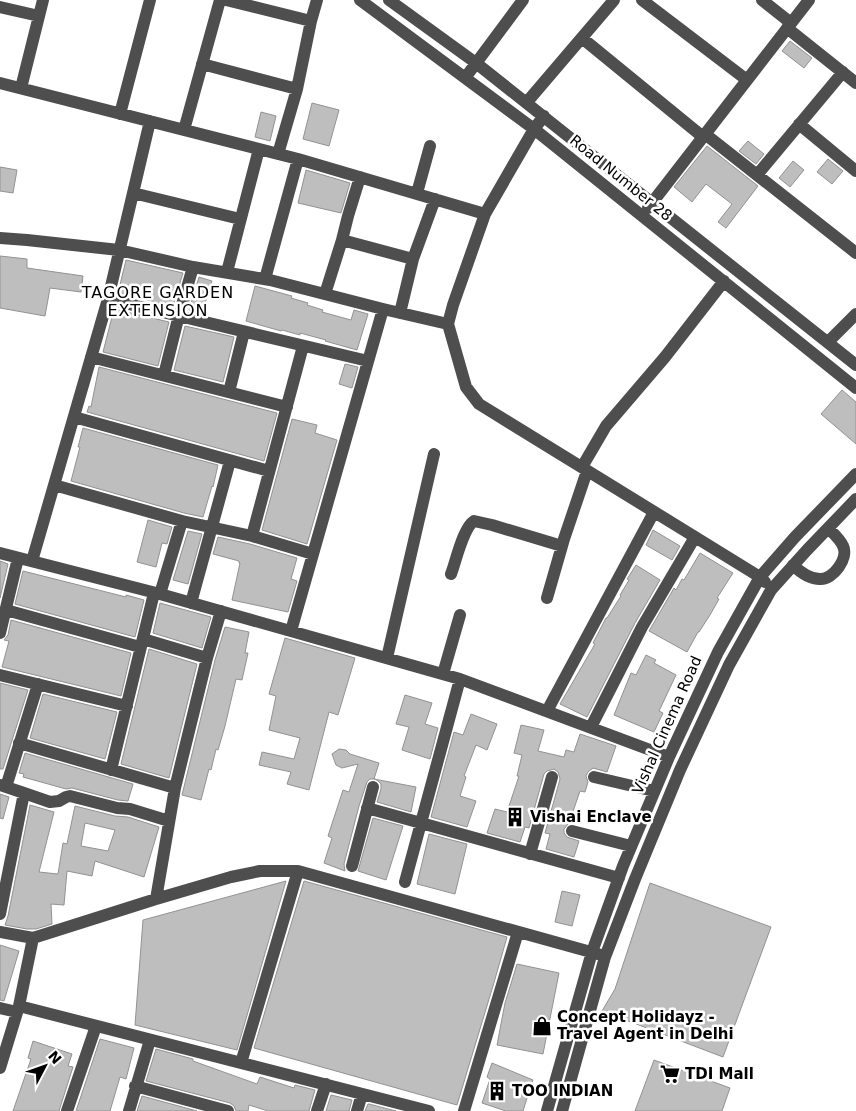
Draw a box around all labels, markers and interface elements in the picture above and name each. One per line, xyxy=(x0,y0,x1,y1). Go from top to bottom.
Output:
street label: Road Number 28 xyxy=(566,131,676,225)
district label: TAGORE GARDEN EXTENSION xyxy=(81,283,234,320)
street label: Vishal Cinema Road xyxy=(628,653,706,797)
building icon: Vishai Enclave xyxy=(504,806,526,828)
place label: Vishai Enclave xyxy=(530,808,652,826)
place label: Concept Holidayz - Travel Agent in Delhi xyxy=(557,1008,734,1043)
shop icon: Concept Holidayz - Travel Agent in Delhi xyxy=(531,1015,553,1037)
north arrow xyxy=(20,1041,70,1091)
text: N xyxy=(45,1048,65,1067)
supermarket icon: TDI Mall xyxy=(659,1063,681,1085)
place label: TDI Mall xyxy=(685,1065,754,1083)
building icon: TOO INDIAN xyxy=(486,1080,508,1102)
place label: TOO INDIAN xyxy=(512,1082,613,1100)

